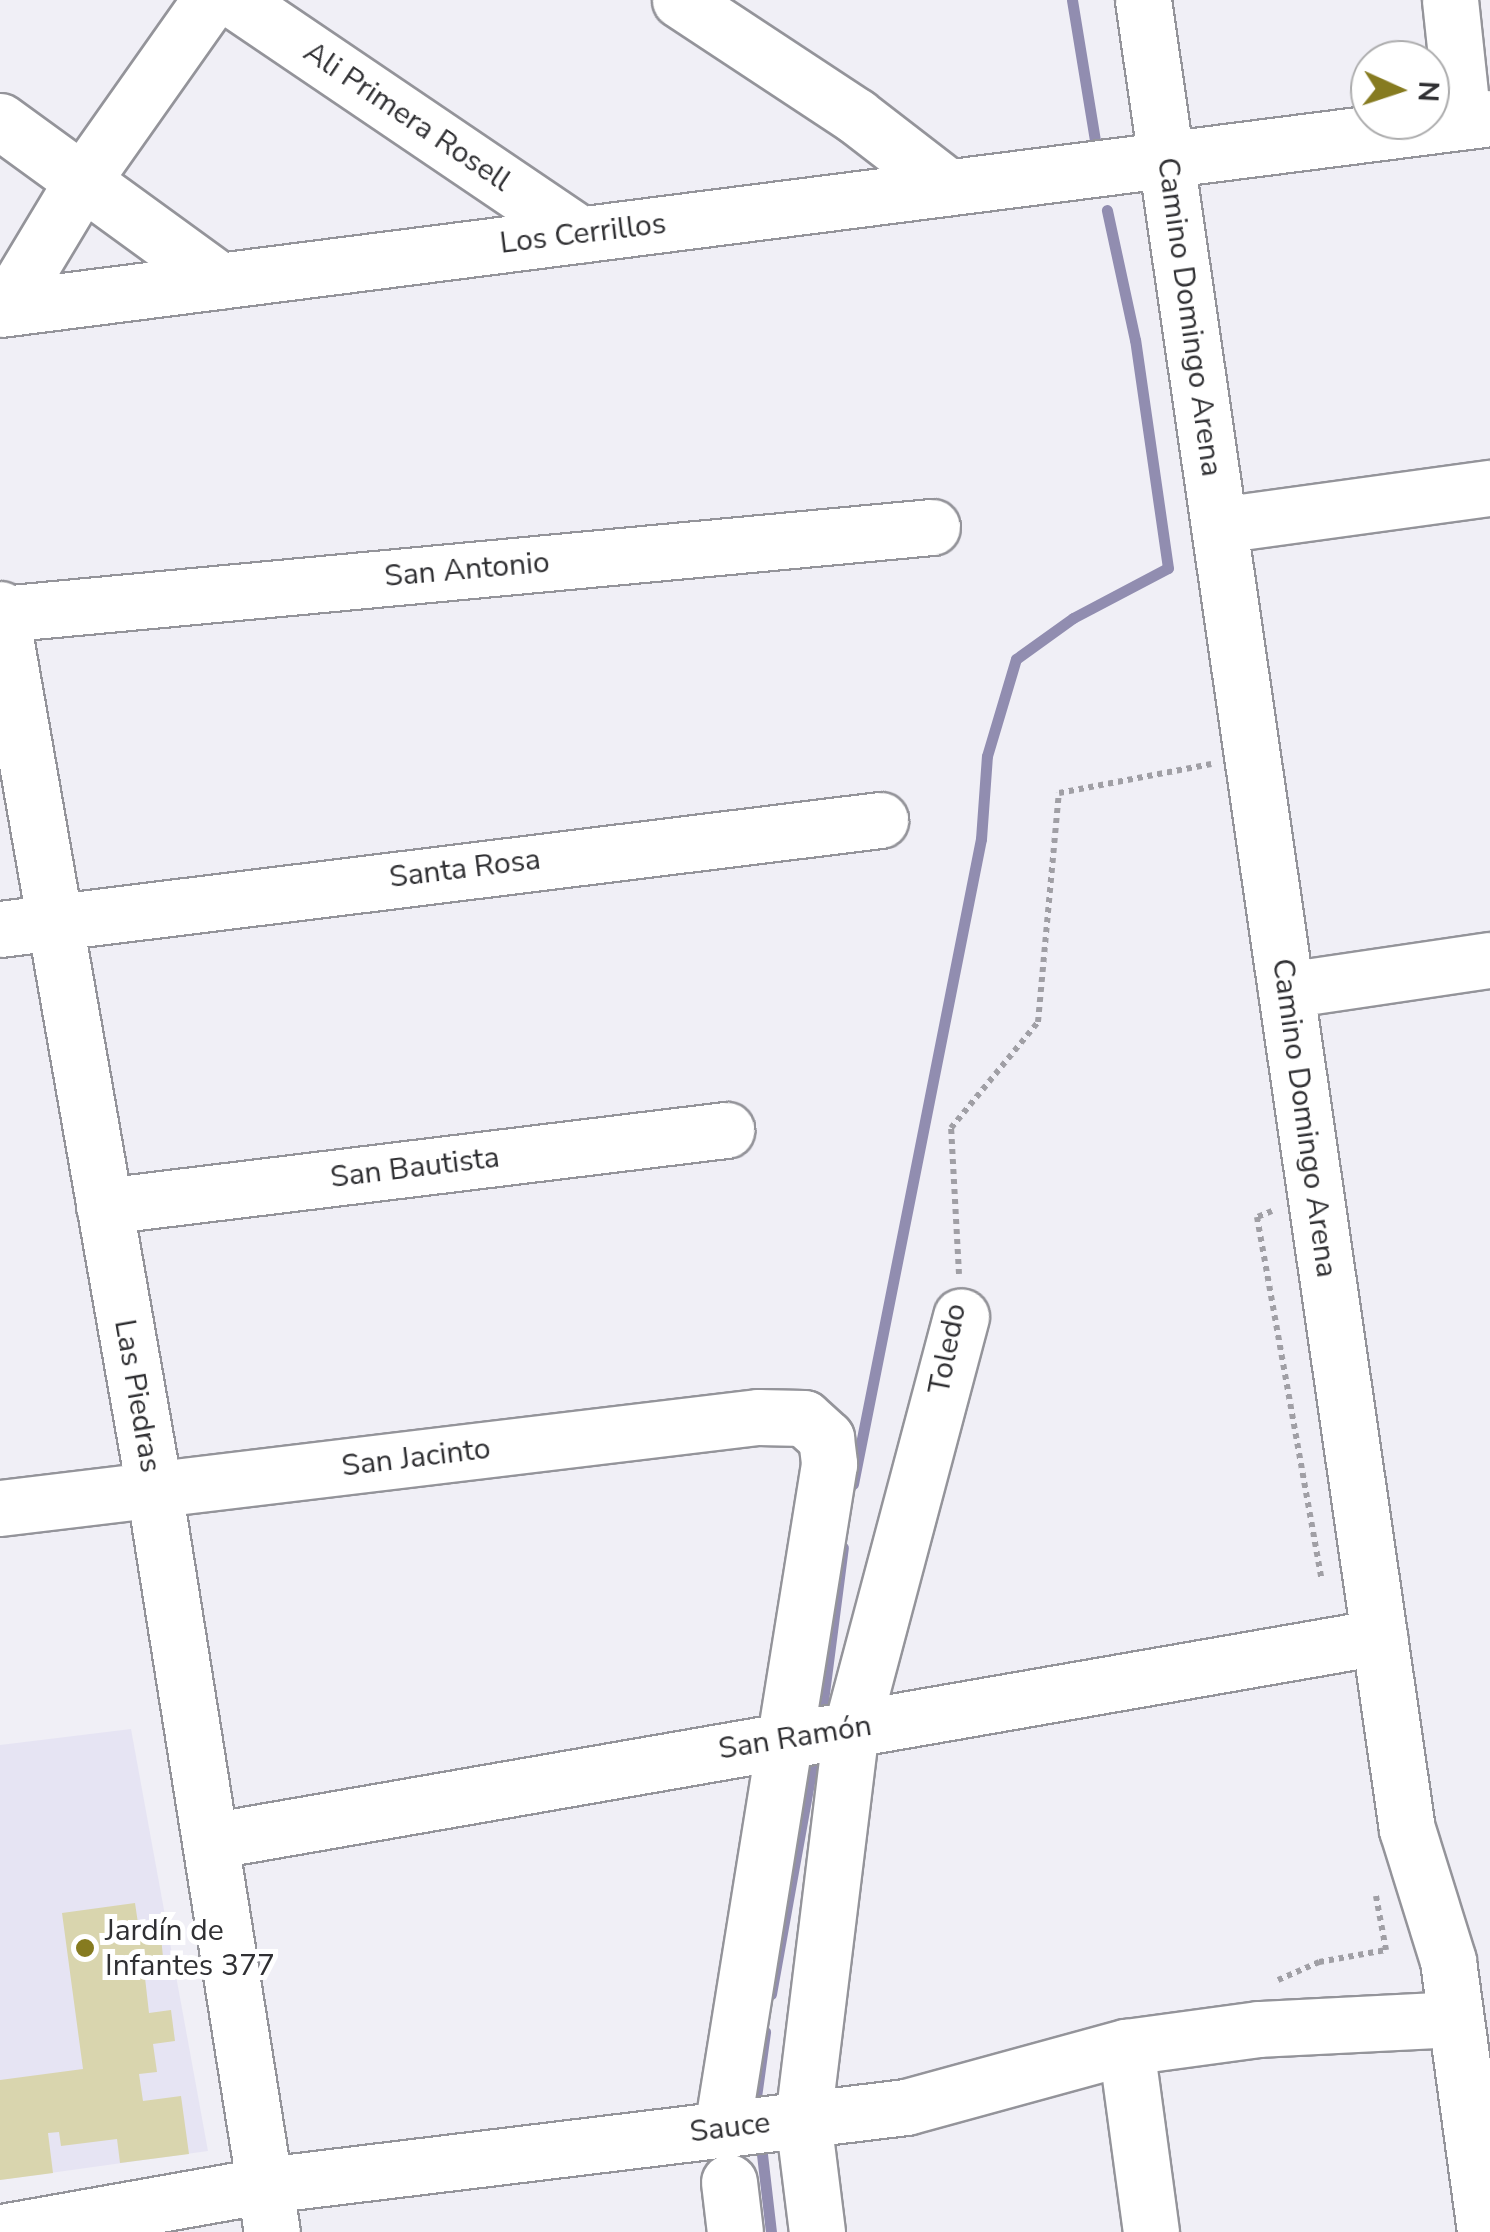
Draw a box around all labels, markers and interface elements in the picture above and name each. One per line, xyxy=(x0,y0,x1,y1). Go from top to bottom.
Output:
street label: Ali Primera Rosell xyxy=(297,34,517,200)
north arrow xyxy=(1350,40,1450,140)
text: N xyxy=(1408,80,1447,103)
street label: Camino Domingo Arena xyxy=(1149,155,1229,479)
street label: Los Cerrillos xyxy=(498,206,668,262)
street label: San Antonio xyxy=(383,545,551,595)
street label: Santa Rosa xyxy=(387,842,543,896)
street label: Camino Domingo Arena xyxy=(1264,956,1344,1280)
street label: San Bautista xyxy=(328,1140,502,1196)
street label: Toledo xyxy=(922,1301,974,1397)
street label: Las Piedras xyxy=(106,1317,168,1475)
street label: San Jacinto xyxy=(340,1431,492,1485)
street label: San Ramón xyxy=(716,1708,874,1768)
place label: Jardín de Infantes 377 xyxy=(105,1913,275,1984)
marker: Jardín de Infantes 377 xyxy=(74,1937,96,1959)
street label: Sauce xyxy=(688,2105,772,2151)

